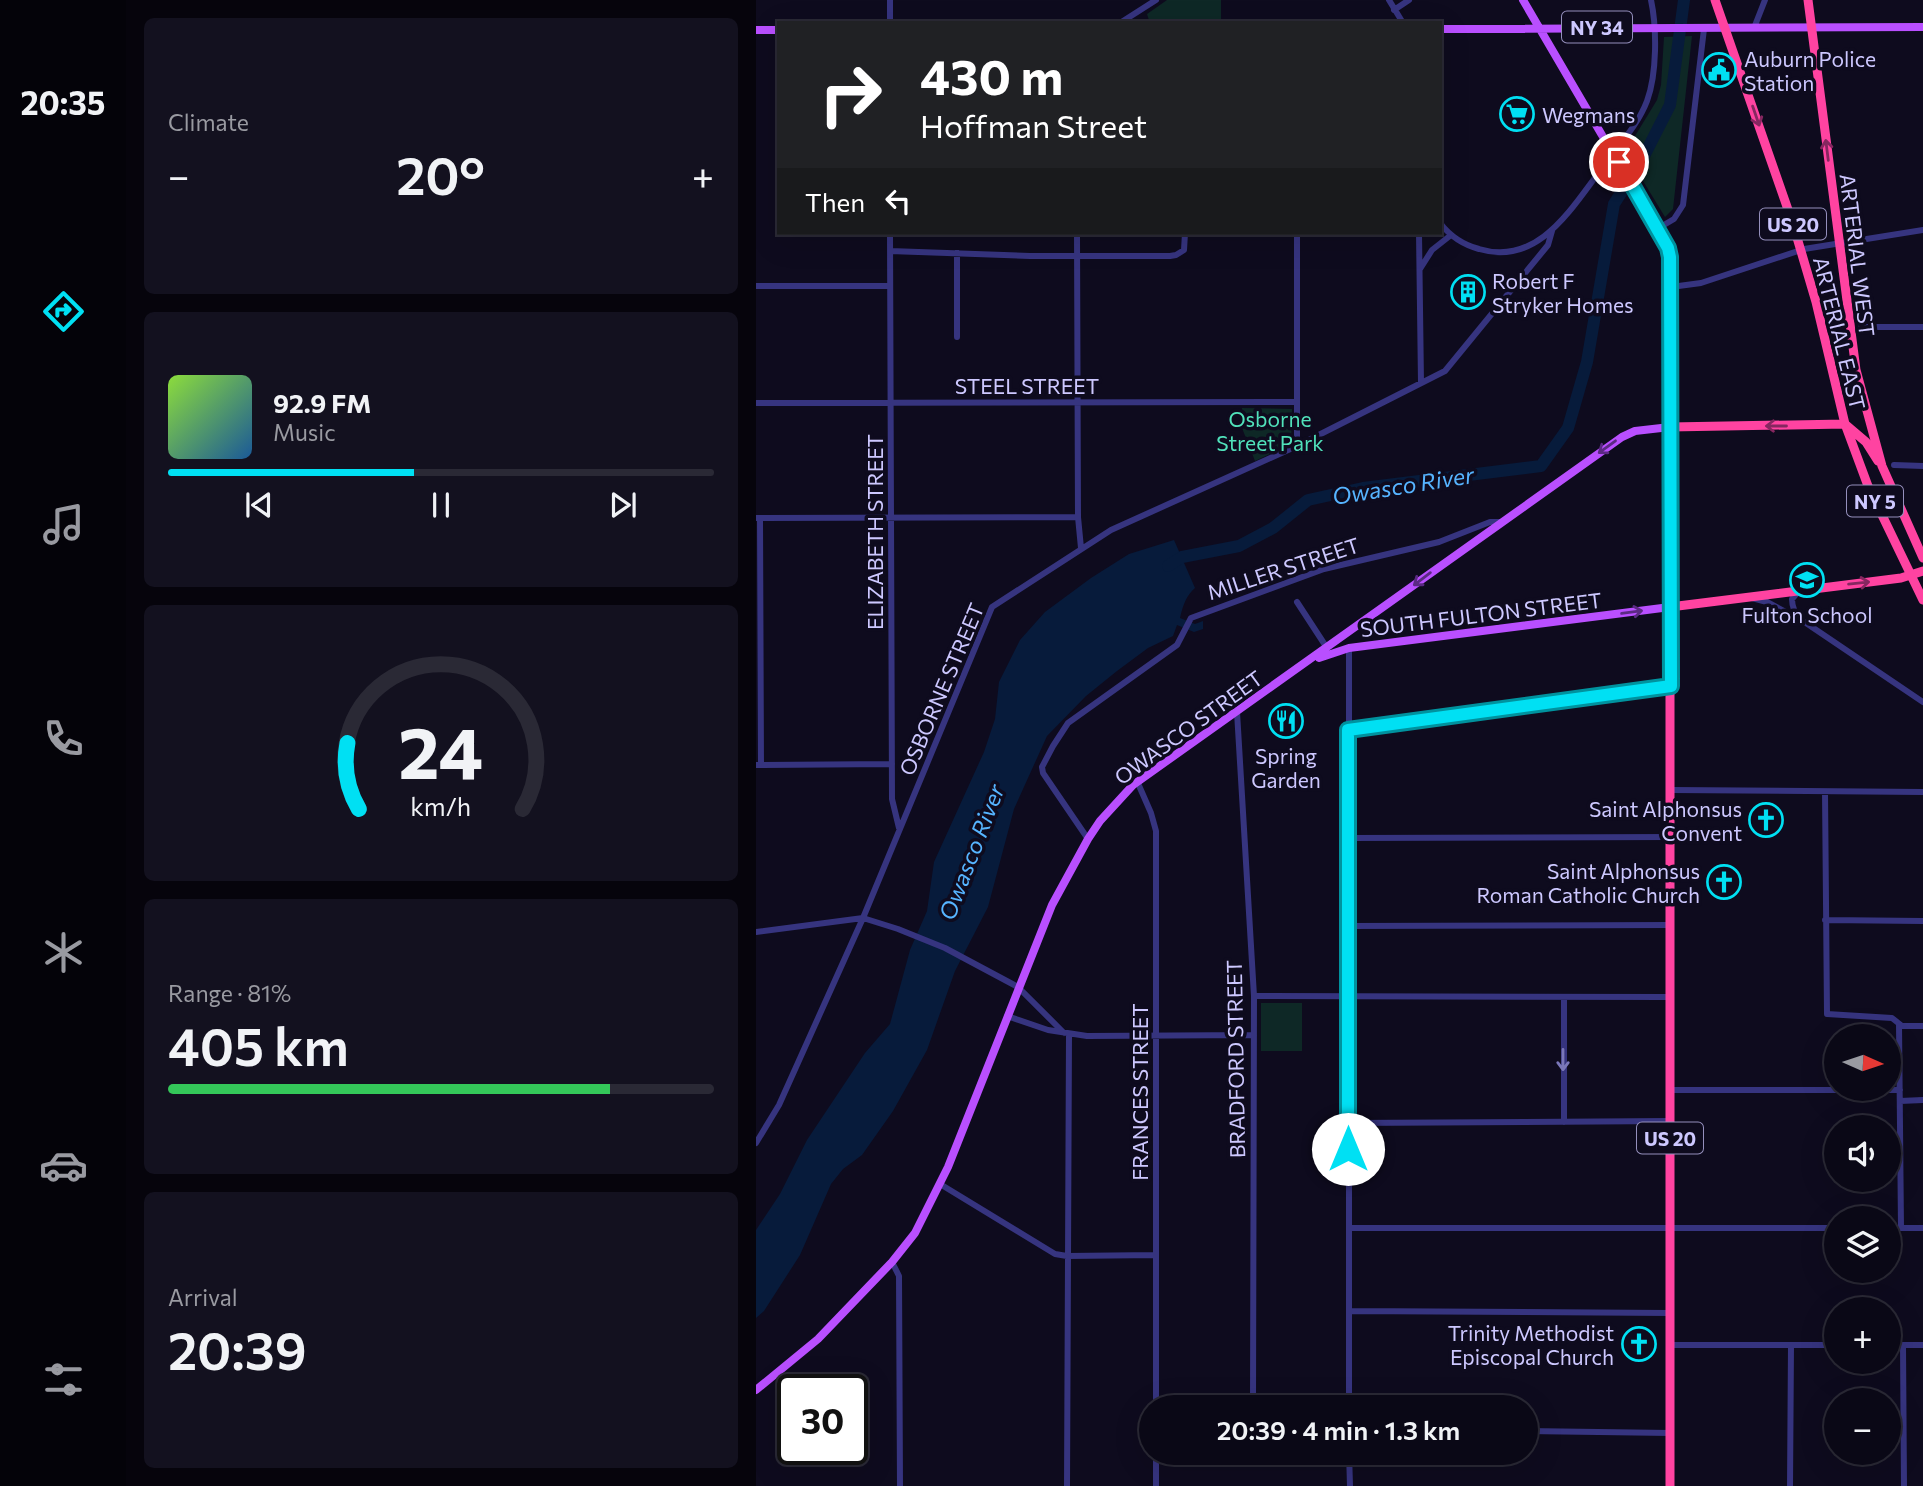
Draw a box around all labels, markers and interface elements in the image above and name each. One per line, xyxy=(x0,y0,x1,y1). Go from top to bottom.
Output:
road number: NY 34 xyxy=(1562,12,1632,42)
text: 430 m xyxy=(920,45,1063,105)
place label: Auburn Police Station xyxy=(1744,46,1876,95)
icon: right xyxy=(805,49,896,140)
public building icon: Auburn Police Station xyxy=(1700,51,1738,89)
text: 20:35 xyxy=(20,82,106,122)
supermarket icon: Wegmans xyxy=(1498,95,1536,133)
place label: Wegmans xyxy=(1542,102,1635,127)
one-way arrow xyxy=(1751,104,1763,126)
text: Hoffman Street xyxy=(920,105,1147,145)
text: Climate xyxy=(168,108,249,136)
pin xyxy=(1589,132,1649,192)
one-way arrow xyxy=(1821,139,1834,162)
text: 20° xyxy=(396,142,485,206)
icon: arrive xyxy=(1600,143,1638,181)
text: − xyxy=(168,151,190,198)
text: + xyxy=(692,151,714,198)
street label: ARTERIAL WEST xyxy=(1836,172,1880,338)
icon: left xyxy=(879,182,917,220)
text: Then xyxy=(805,186,865,217)
road number: US 20 xyxy=(1760,208,1826,240)
street label: ARTERIAL EAST xyxy=(1809,254,1871,412)
place label: Robert F Stryker Homes xyxy=(1492,268,1634,317)
building icon: Robert F Stryker Homes xyxy=(1449,273,1487,311)
icon: directions xyxy=(39,287,88,336)
street label: STEEL STREET xyxy=(955,373,1099,398)
text: 92.9 FM xyxy=(273,387,371,418)
park label: Osborne Street Park xyxy=(1216,406,1324,455)
text: Music xyxy=(273,418,336,446)
one-way arrow xyxy=(1765,419,1788,433)
street label: ELIZABETH STREET xyxy=(862,434,887,630)
one-way arrow xyxy=(1598,440,1617,455)
water label: Owasco River xyxy=(1330,460,1477,510)
icon: previous xyxy=(240,486,278,524)
icon: pause xyxy=(422,486,460,524)
icon: next xyxy=(604,486,642,524)
road number: NY 5 xyxy=(1847,486,1903,516)
icon: music xyxy=(39,500,88,549)
street label: MILLER STREET xyxy=(1204,532,1362,604)
school or university icon: Fulton School xyxy=(1788,561,1826,599)
one-way arrow xyxy=(1413,572,1432,587)
one-way arrow xyxy=(1847,576,1870,589)
street label: SOUTH FULTON STREET xyxy=(1359,587,1603,641)
street label: OSBORNE STREET xyxy=(893,599,989,779)
place label: Fulton School xyxy=(1741,602,1873,627)
one-way arrow xyxy=(1620,605,1643,618)
street label: OWASCO STREET xyxy=(1109,665,1267,789)
restaurant icon: Spring Garden xyxy=(1267,702,1305,740)
text: 24 xyxy=(398,705,484,794)
icon: phone xyxy=(39,714,88,763)
place label: Spring Garden xyxy=(1251,743,1321,792)
water label: Owasco River xyxy=(932,779,1010,924)
text: km/h xyxy=(411,791,471,821)
place label: Saint Alphonsus Convent xyxy=(1589,796,1742,845)
church icon: Saint Alphonsus Convent xyxy=(1747,801,1785,839)
place label: Saint Alphonsus Roman Catholic Church xyxy=(1476,858,1700,907)
church icon: Saint Alphonsus Roman Catholic Church xyxy=(1705,863,1743,901)
icon: climate xyxy=(39,928,88,977)
street label: BRADFORD STREET xyxy=(1221,960,1249,1158)
text: Range · 81% xyxy=(168,979,291,1007)
street label: FRANCES STREET xyxy=(1127,1003,1152,1181)
text: 405 km xyxy=(168,1013,349,1077)
north arrow xyxy=(1824,1024,1900,1101)
map controls xyxy=(1824,1024,1901,1465)
one-way arrow xyxy=(1556,1048,1570,1071)
position arrow xyxy=(1311,1112,1385,1186)
button: sound xyxy=(1824,1115,1901,1192)
road number: US 20 xyxy=(1637,1122,1703,1154)
icon: car xyxy=(39,1141,88,1190)
button: layers xyxy=(1824,1206,1901,1283)
text: Arrival xyxy=(168,1283,238,1311)
button: + xyxy=(1824,1297,1901,1374)
text: 20:39 xyxy=(168,1317,307,1381)
place label: Trinity Methodist Episcopal Church xyxy=(1448,1320,1614,1369)
church icon: Trinity Methodist Episcopal Church xyxy=(1620,1325,1658,1363)
icon: filters xyxy=(39,1355,88,1404)
speed limit sign: 30 xyxy=(777,1374,868,1465)
button: − xyxy=(1824,1388,1901,1465)
text: 20:39 · 4 min · 1.3 km xyxy=(1217,1414,1460,1445)

